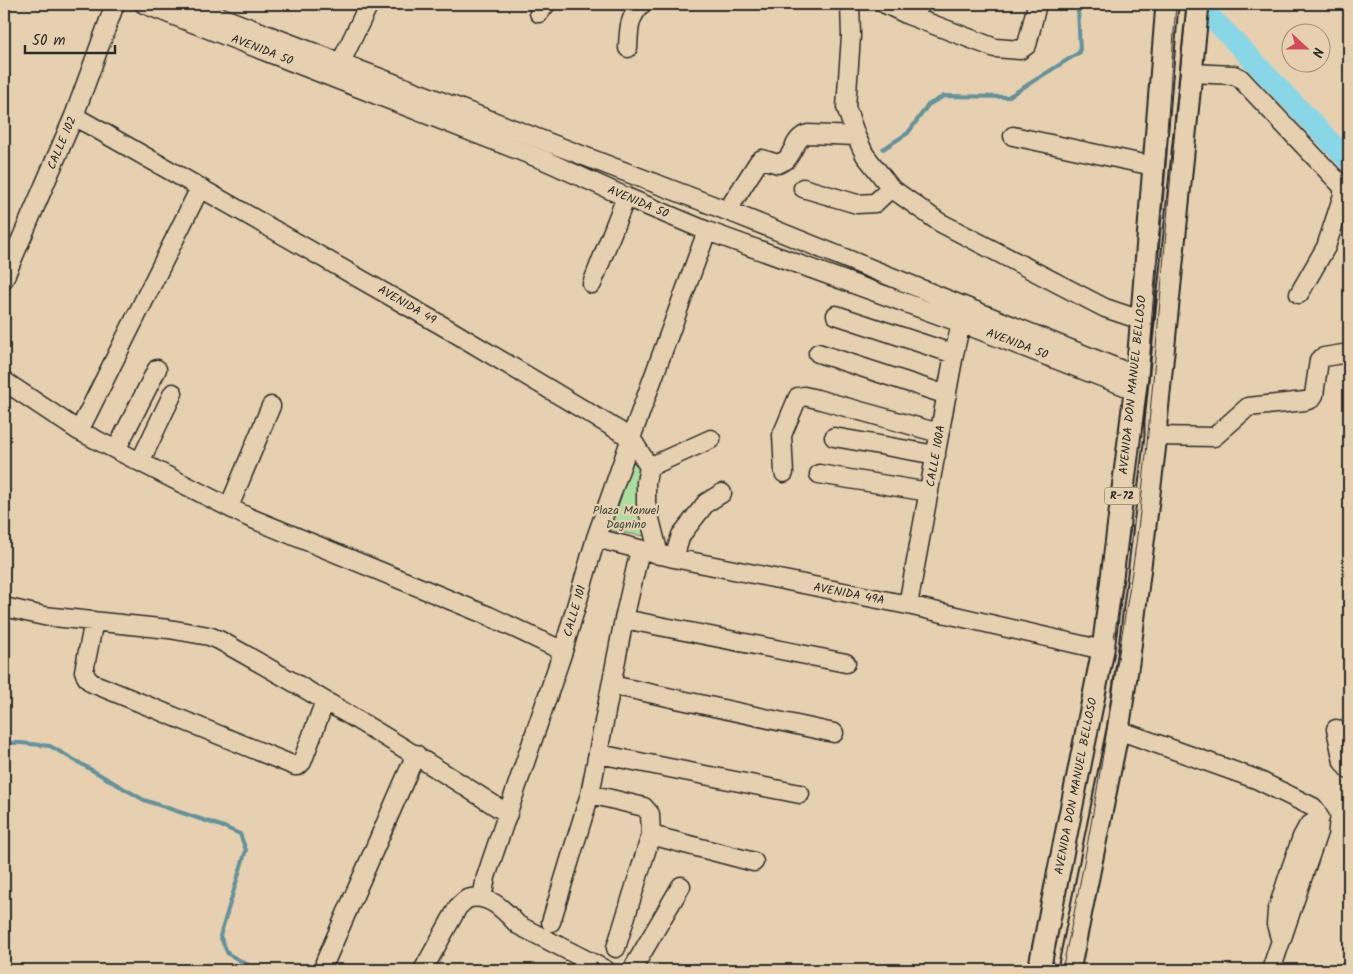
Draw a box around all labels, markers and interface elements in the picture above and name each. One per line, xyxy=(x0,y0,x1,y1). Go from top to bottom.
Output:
scale bar xyxy=(25,22,115,54)
north arrow xyxy=(1280,22,1330,72)
text: 50 m xyxy=(32,29,66,53)
street label: AVENIDA 50 xyxy=(228,30,296,70)
text: N xyxy=(1305,44,1329,61)
street label: CALLE 102 xyxy=(42,113,82,173)
street label: AVENIDA 50 xyxy=(604,181,672,223)
street label: AVENIDA 49 xyxy=(374,281,440,330)
street label: AVENIDA DON MANUEL BELLOSO xyxy=(1114,294,1152,475)
street label: AVENIDA 50 xyxy=(983,324,1051,364)
street label: CALLE 100A xyxy=(921,424,951,488)
road number: R-72 xyxy=(1104,488,1140,504)
park label: Plaza Manuel Dagnino xyxy=(593,501,659,534)
street label: AVENIDA 49A xyxy=(812,578,886,610)
street label: CALLE 101 xyxy=(559,583,591,639)
street label: AVENIDA DON MANUEL BELLOSO xyxy=(1050,695,1103,876)

